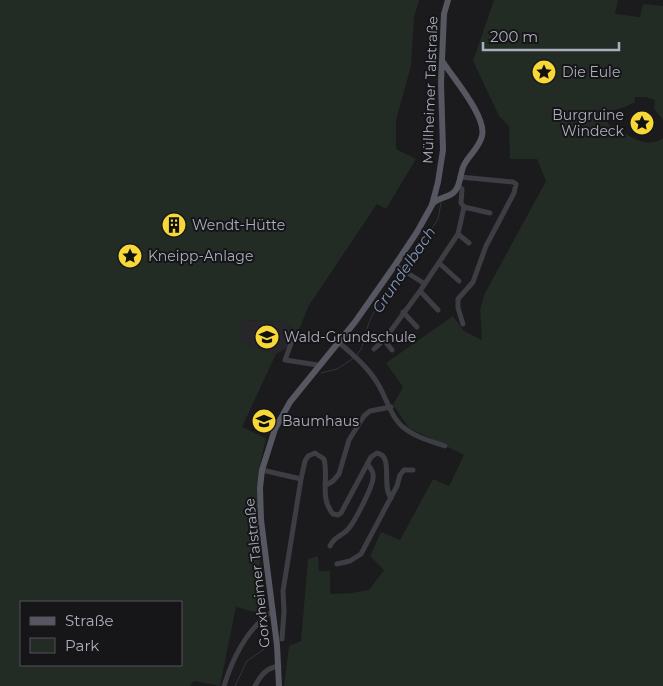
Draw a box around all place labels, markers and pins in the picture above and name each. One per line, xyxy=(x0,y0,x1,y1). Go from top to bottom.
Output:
place icon: Die Eule xyxy=(531,59,557,85)
place label: Die Eule xyxy=(562,63,620,81)
place label: Burgruine Windeck xyxy=(552,106,625,140)
place icon: Burgruine Windeck xyxy=(629,110,655,136)
building icon: Wendt-Hütte xyxy=(161,212,187,238)
place label: Wendt-Hütte xyxy=(192,216,285,234)
place icon: Kneipp-Anlage xyxy=(117,243,143,269)
place label: Kneipp-Anlage xyxy=(148,247,253,265)
school or university icon: Wald-Grundschule xyxy=(254,324,280,350)
place label: Wald-Grundschule xyxy=(284,328,416,346)
school or university icon: Baumhaus xyxy=(251,408,277,434)
place label: Baumhaus xyxy=(282,412,359,430)

